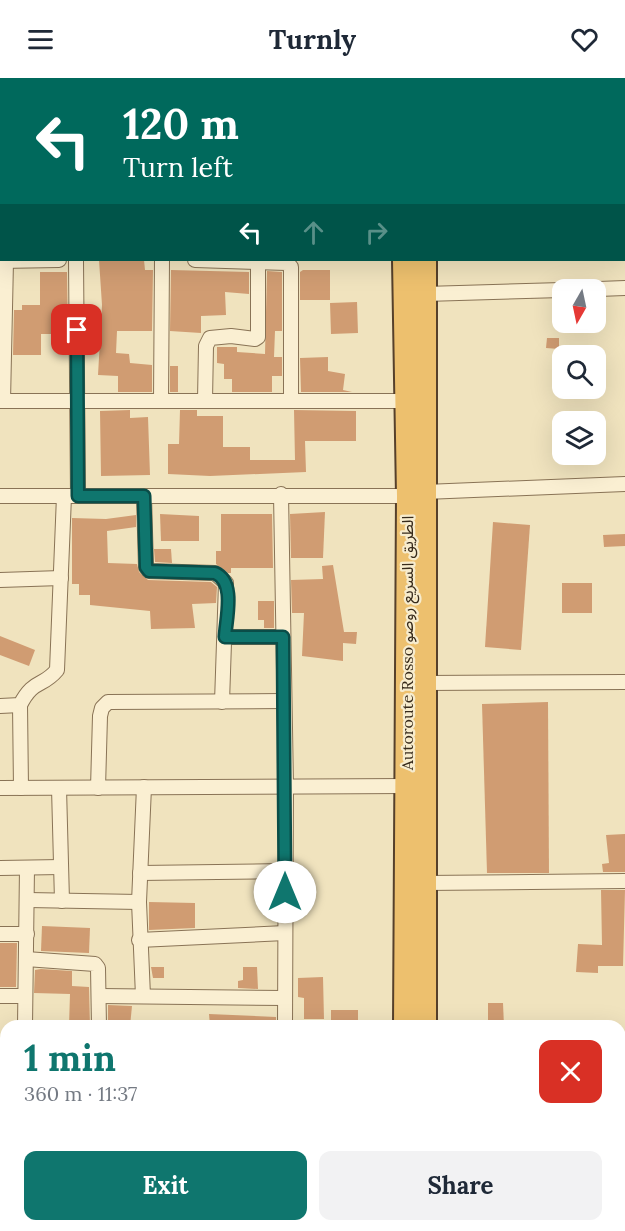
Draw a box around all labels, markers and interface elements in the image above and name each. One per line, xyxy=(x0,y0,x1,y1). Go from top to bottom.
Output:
text: Turnly xyxy=(269,22,356,56)
icon: menu xyxy=(24,23,57,56)
icon: heart xyxy=(568,23,601,56)
text: 120 m xyxy=(123,97,239,151)
icon: left xyxy=(24,102,102,180)
text: Turn left xyxy=(123,150,233,184)
icon: left xyxy=(234,216,267,249)
icon: ahead xyxy=(297,216,330,249)
icon: right xyxy=(360,216,393,249)
north arrow xyxy=(552,279,606,333)
map controls xyxy=(552,279,606,465)
pin xyxy=(51,304,102,355)
icon: arrive xyxy=(60,313,93,346)
button: search xyxy=(552,345,606,399)
button: layers xyxy=(552,411,606,465)
street label: Autoroute Rosso الطريق السريع روصو xyxy=(397,516,420,771)
position arrow xyxy=(253,860,317,924)
text: 1 min xyxy=(24,1035,116,1081)
button: close xyxy=(539,1040,602,1103)
text: 360 m · 11:37 xyxy=(24,1081,137,1106)
button: Exit xyxy=(24,1151,307,1220)
button: Share xyxy=(319,1151,602,1220)

